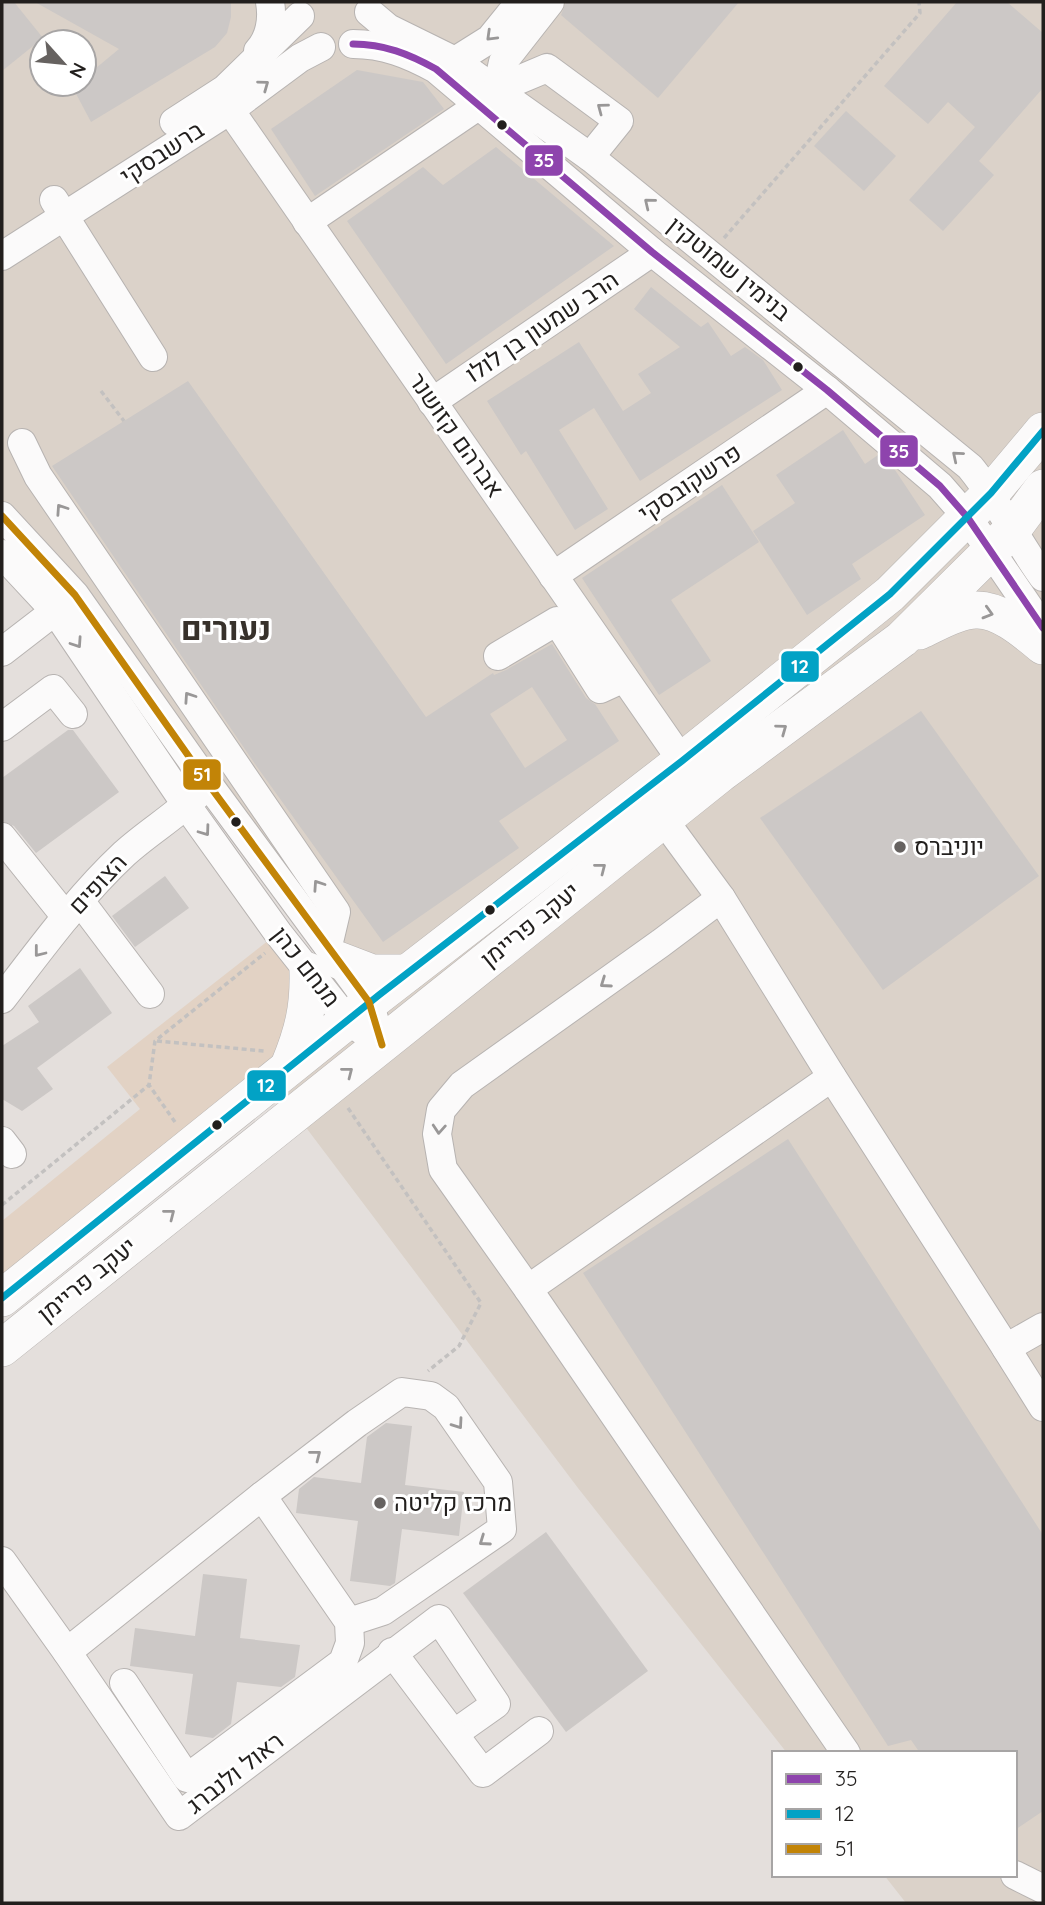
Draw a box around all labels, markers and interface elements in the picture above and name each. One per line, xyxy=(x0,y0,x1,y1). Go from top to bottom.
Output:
one-way arrow xyxy=(487,27,500,40)
north arrow xyxy=(28,28,98,98)
text: N xyxy=(64,59,92,82)
one-way arrow xyxy=(256,81,269,93)
one-way arrow xyxy=(597,103,609,116)
street label: ברשבסקי xyxy=(114,114,209,190)
unlabelled marker xyxy=(495,118,509,132)
line badge: 35 xyxy=(524,144,564,177)
text: 35 xyxy=(533,148,555,172)
one-way arrow xyxy=(644,199,656,212)
street label: בנימין שמוטקין xyxy=(662,209,798,327)
street label: הרב שמעון בן לולו xyxy=(459,264,624,389)
unlabelled marker xyxy=(791,360,805,374)
street label: אברהם קזושנר xyxy=(403,366,511,503)
line badge: 35 xyxy=(879,434,919,468)
street label: פרשקובסקי xyxy=(632,437,747,528)
text: 35 xyxy=(888,439,910,463)
one-way arrow xyxy=(953,452,965,465)
one-way arrow xyxy=(57,504,69,517)
one-way arrow xyxy=(982,605,994,619)
district label: נעורים xyxy=(181,608,271,648)
one-way arrow xyxy=(69,636,82,649)
line badge: 12 xyxy=(780,650,820,683)
text: 12 xyxy=(791,654,809,678)
one-way arrow xyxy=(185,692,197,705)
one-way arrow xyxy=(774,725,787,737)
line badge: 51 xyxy=(182,758,222,791)
text: 51 xyxy=(193,762,211,786)
unlabelled marker xyxy=(229,815,243,829)
one-way arrow xyxy=(197,824,209,836)
place label: יוניברס xyxy=(914,831,984,861)
marker: יוניברס xyxy=(892,839,908,855)
street label: הצופים xyxy=(62,847,133,920)
one-way arrow xyxy=(593,864,606,876)
street label: יעקב פריימן xyxy=(474,875,585,973)
one-way arrow xyxy=(314,880,326,893)
unlabelled marker xyxy=(483,903,497,917)
street label: מנחם כהן xyxy=(266,920,348,1013)
one-way arrow xyxy=(35,943,47,956)
one-way arrow xyxy=(601,975,613,987)
one-way arrow xyxy=(341,1068,353,1081)
line badge: 12 xyxy=(246,1069,287,1102)
text: 12 xyxy=(257,1073,275,1097)
unlabelled marker xyxy=(210,1118,224,1132)
one-way arrow xyxy=(432,1124,447,1135)
one-way arrow xyxy=(162,1210,175,1222)
street label: יעקב פריימן xyxy=(31,1230,142,1328)
one-way arrow xyxy=(450,1416,462,1429)
one-way arrow xyxy=(308,1450,320,1463)
place label: מרכז קליטה xyxy=(394,1487,512,1517)
marker: מרכז קליטה xyxy=(372,1495,388,1511)
one-way arrow xyxy=(479,1533,492,1545)
street label: ראול ולנברג xyxy=(180,1725,289,1819)
legend xyxy=(772,1751,1017,1877)
text: 35 xyxy=(835,1765,857,1791)
text: 12 xyxy=(835,1800,854,1826)
text: 51 xyxy=(835,1835,854,1861)

